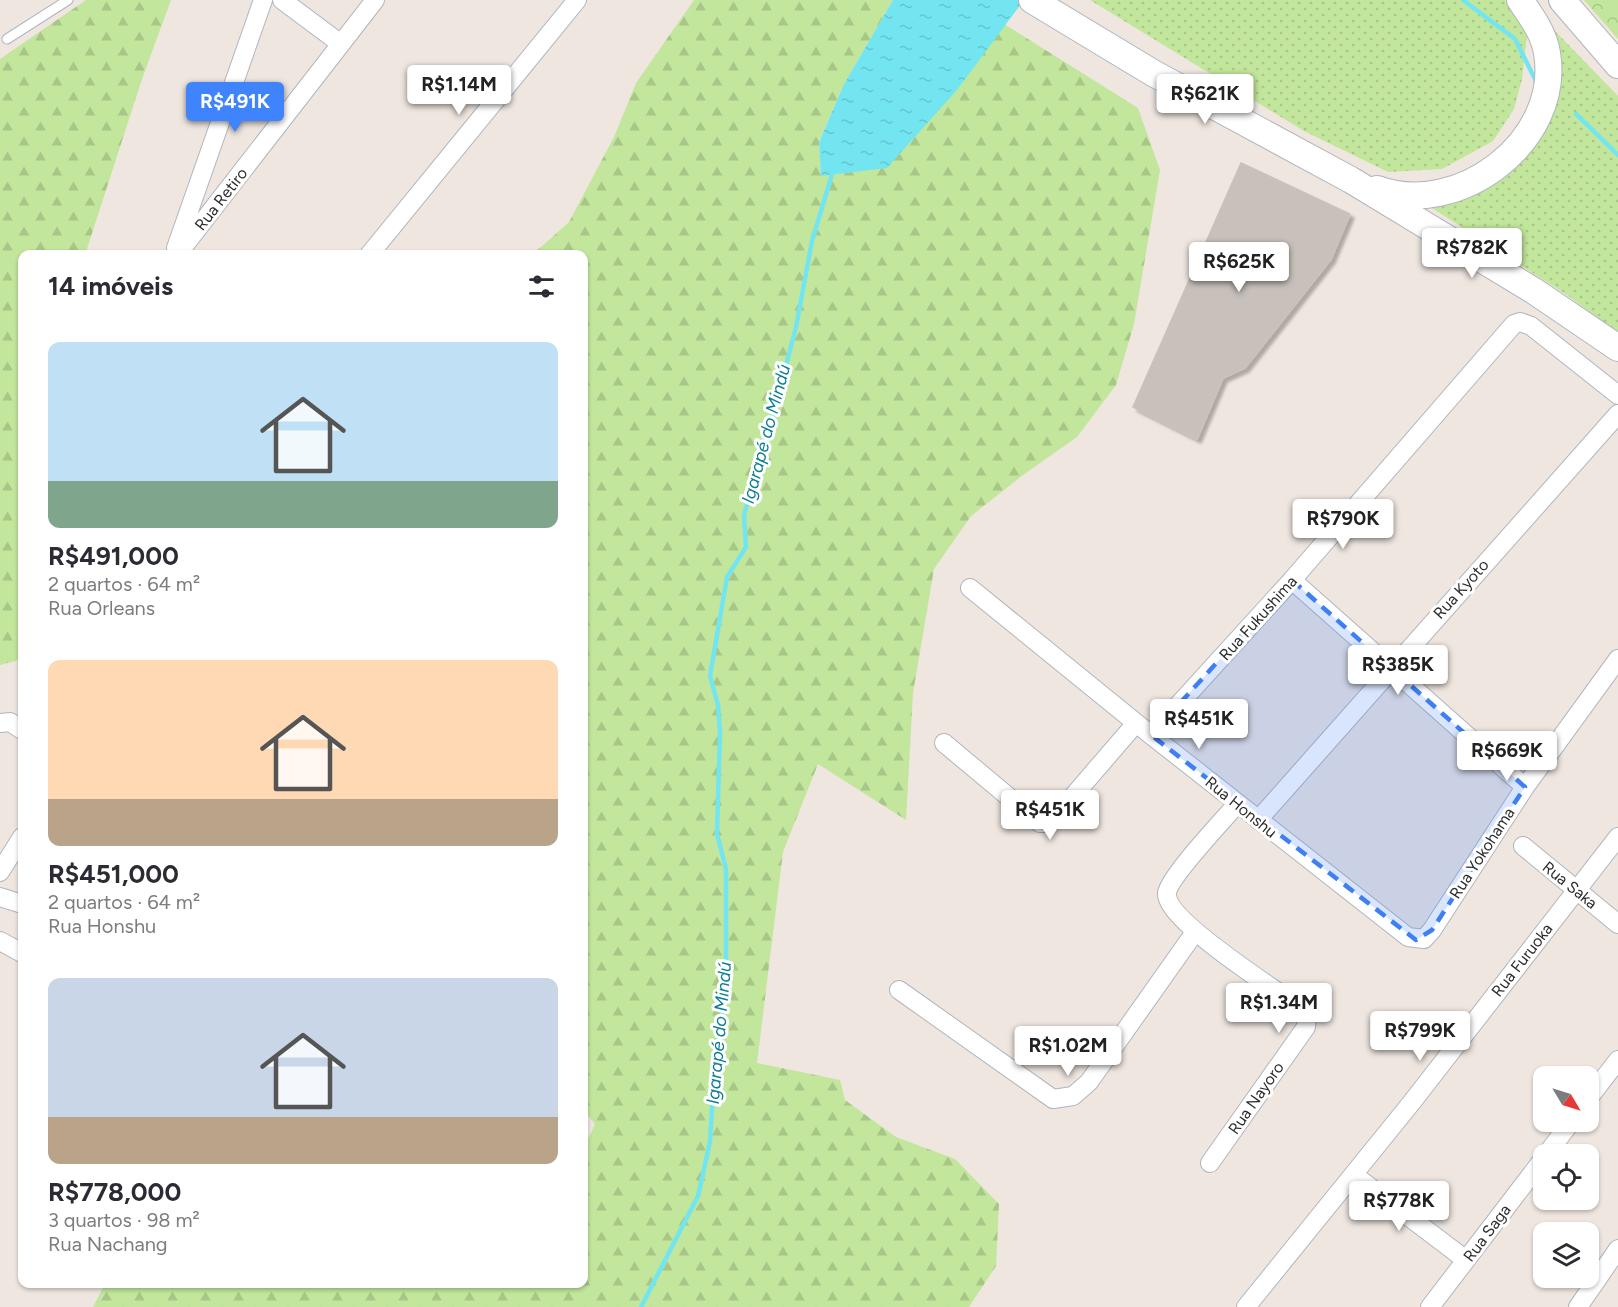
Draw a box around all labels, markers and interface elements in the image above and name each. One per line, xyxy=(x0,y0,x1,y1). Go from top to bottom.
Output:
pin: R$1.14M xyxy=(404,65,514,116)
text: R$1.14M xyxy=(421,72,497,96)
pin: R$621K xyxy=(1156,74,1254,125)
text: R$621K xyxy=(1171,81,1239,105)
pin: R$491K xyxy=(186,82,284,133)
text: R$491K xyxy=(200,89,270,113)
street label: Rua Retiro xyxy=(191,164,251,234)
pin: R$782K xyxy=(1423,228,1521,279)
text: R$782K xyxy=(1436,235,1508,259)
pin: R$625K xyxy=(1190,242,1288,293)
text: R$625K xyxy=(1203,249,1275,273)
text: 14 imóveis xyxy=(48,270,173,302)
icon: filters xyxy=(525,270,558,303)
water label: Igarapé do Mindú xyxy=(737,362,795,506)
icon: home xyxy=(249,381,357,489)
pin: R$790K xyxy=(1294,499,1392,550)
text: R$790K xyxy=(1307,506,1379,530)
text: R$491,000 xyxy=(48,540,179,572)
street label: Rua Kyoto xyxy=(1429,555,1493,623)
text: 2 quartos · 64 m² xyxy=(48,572,200,596)
street label: Rua Fukushima xyxy=(1215,572,1301,664)
text: Rua Orleans xyxy=(48,596,155,620)
pin: R$385K xyxy=(1349,645,1447,696)
text: R$385K xyxy=(1362,652,1434,676)
icon: home xyxy=(249,699,357,807)
pin: R$451K xyxy=(1150,699,1248,750)
text: R$451K xyxy=(1164,706,1234,730)
pin: R$669K xyxy=(1458,731,1556,782)
text: R$669K xyxy=(1471,738,1543,762)
street label: Rua Honshu xyxy=(1201,772,1281,842)
pin: R$451K xyxy=(1001,790,1099,841)
text: R$451K xyxy=(1015,797,1085,821)
street label: Rua Yokohama xyxy=(1445,804,1519,902)
street label: Rua Saka xyxy=(1539,857,1601,913)
text: R$451,000 xyxy=(48,858,179,890)
text: 2 quartos · 64 m² xyxy=(48,890,200,914)
text: Rua Honshu xyxy=(48,914,156,938)
street label: Rua Furuoka xyxy=(1487,920,1557,1000)
water label: Igarapé do Mindú xyxy=(702,961,736,1105)
pin: R$1.34M xyxy=(1224,983,1334,1034)
text: R$1.34M xyxy=(1240,990,1318,1014)
pin: R$799K xyxy=(1371,1011,1469,1062)
icon: home xyxy=(249,1017,357,1125)
text: R$799K xyxy=(1384,1018,1456,1042)
pin: R$1.02M xyxy=(1013,1026,1123,1077)
text: R$1.02M xyxy=(1028,1033,1108,1057)
street label: Rua Nayoro xyxy=(1224,1058,1288,1138)
north arrow xyxy=(1533,1066,1599,1132)
map controls xyxy=(1533,1066,1599,1288)
button: locate xyxy=(1533,1144,1599,1210)
text: R$778,000 xyxy=(48,1176,181,1208)
pin: R$778K xyxy=(1350,1181,1448,1232)
text: R$778K xyxy=(1363,1188,1435,1212)
street label: Rua Saga xyxy=(1459,1201,1515,1265)
text: 3 quartos · 98 m² xyxy=(48,1208,200,1232)
button: layers xyxy=(1533,1222,1599,1288)
text: Rua Nachang xyxy=(48,1232,168,1256)

